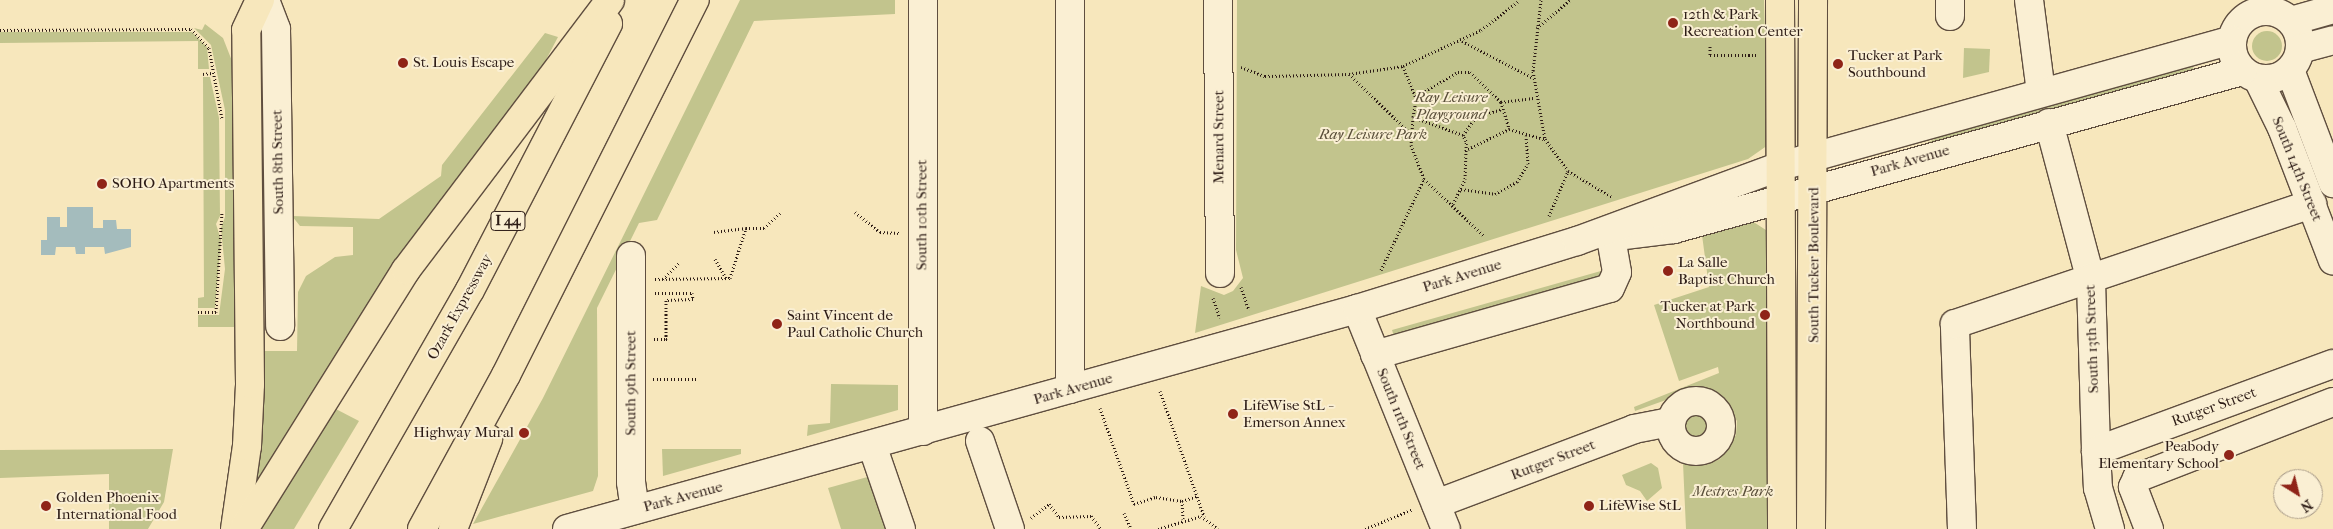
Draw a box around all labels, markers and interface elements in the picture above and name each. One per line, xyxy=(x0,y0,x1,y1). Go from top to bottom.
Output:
place label: 12th & Park Recreation Center xyxy=(1683,5,1803,40)
marker: 12th & Park Recreation Center xyxy=(1667,17,1679,29)
place label: Tucker at Park Southbound xyxy=(1848,46,1943,81)
place label: St. Louis Escape xyxy=(413,54,514,72)
marker: St. Louis Escape xyxy=(397,57,409,69)
marker: Tucker at Park Southbound xyxy=(1832,58,1844,70)
park label: Ray Leisure Playground xyxy=(1414,88,1488,123)
street label: Menard Street xyxy=(1210,90,1228,184)
street label: South 8th Street xyxy=(268,109,288,215)
street label: South 14th Street xyxy=(2268,114,2326,224)
park label: Ray Leisure Park xyxy=(1319,126,1427,144)
street label: Park Avenue xyxy=(1868,141,1952,181)
street label: South 10th Street xyxy=(913,160,931,270)
place label: SOHO Apartments xyxy=(112,175,234,193)
marker: SOHO Apartments xyxy=(96,178,108,190)
street label: South Tucker Boulevard xyxy=(1805,187,1823,343)
road number: I 44 xyxy=(489,210,527,232)
street label: Ozark Expressway xyxy=(423,251,497,363)
place label: La Salle Baptist Church xyxy=(1678,253,1775,288)
street label: Park Avenue xyxy=(1420,255,1504,297)
marker: La Salle Baptist Church xyxy=(1662,265,1674,277)
street label: South 13th Street xyxy=(2081,284,2103,394)
place label: Tucker at Park Northbound xyxy=(1660,297,1755,332)
place label: Saint Vincent de Paul Catholic Church xyxy=(787,306,923,341)
marker: Tucker at Park Northbound xyxy=(1759,309,1771,321)
marker: Saint Vincent de Paul Catholic Church xyxy=(771,318,783,330)
street label: South 9th Street xyxy=(622,330,640,436)
street label: South 11th Street xyxy=(1372,366,1430,472)
street label: Park Avenue xyxy=(1031,369,1115,409)
street label: Rutger Street xyxy=(2169,383,2259,431)
place label: LifeWise StL - Emerson Annex xyxy=(1243,396,1346,431)
marker: LifeWise StL - Emerson Annex xyxy=(1227,408,1239,420)
place label: Highway Mural xyxy=(413,424,514,442)
marker: Highway Mural xyxy=(518,427,530,439)
street label: Rutger Street xyxy=(1508,436,1598,484)
place label: Peabody Elementary School xyxy=(2098,437,2219,472)
marker: Peabody Elementary School xyxy=(2223,449,2235,461)
north arrow xyxy=(2273,469,2323,519)
street label: Park Avenue xyxy=(641,478,725,516)
park label: Mestres Park xyxy=(1693,483,1773,501)
place label: Golden Phoenix International Food xyxy=(56,488,177,523)
text: N xyxy=(2297,496,2316,516)
place label: LifeWise StL xyxy=(1599,497,1681,515)
marker: Golden Phoenix International Food xyxy=(40,500,52,512)
marker: LifeWise StL xyxy=(1583,500,1595,512)

